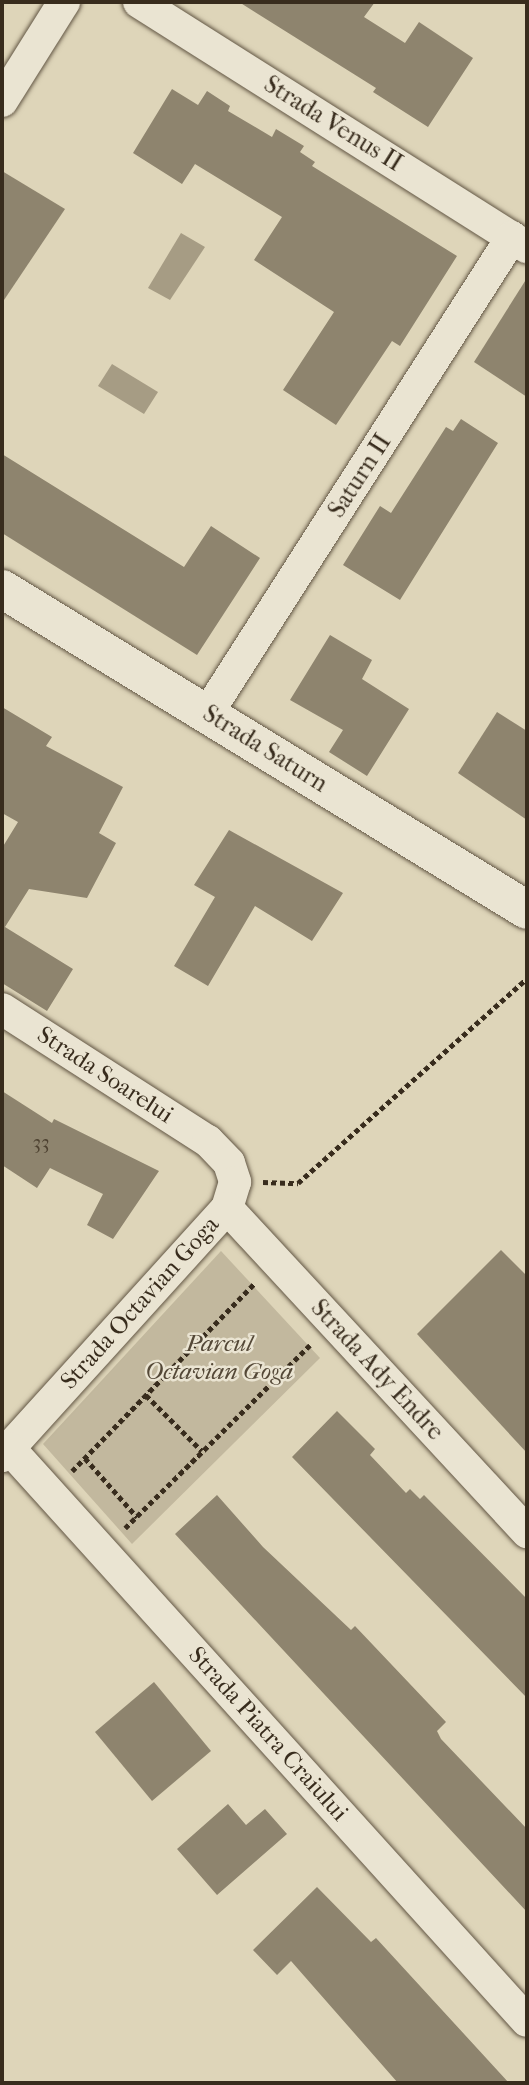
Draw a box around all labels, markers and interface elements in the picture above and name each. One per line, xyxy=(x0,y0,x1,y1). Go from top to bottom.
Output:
street label: Strada Venus II xyxy=(259,70,407,178)
street label: Saturn II xyxy=(322,429,398,523)
street label: Strada Saturn xyxy=(197,699,333,799)
street label: Strada Soarelui xyxy=(32,1020,178,1130)
house number: 33 xyxy=(32,1129,50,1155)
street label: Strada Octavian Goga xyxy=(55,1211,225,1395)
street label: Strada Ady Endre xyxy=(305,1294,449,1446)
park label: Parcul Octavian Goga xyxy=(145,1330,293,1386)
street label: Strada Piatra Craiului xyxy=(182,1641,354,1827)

